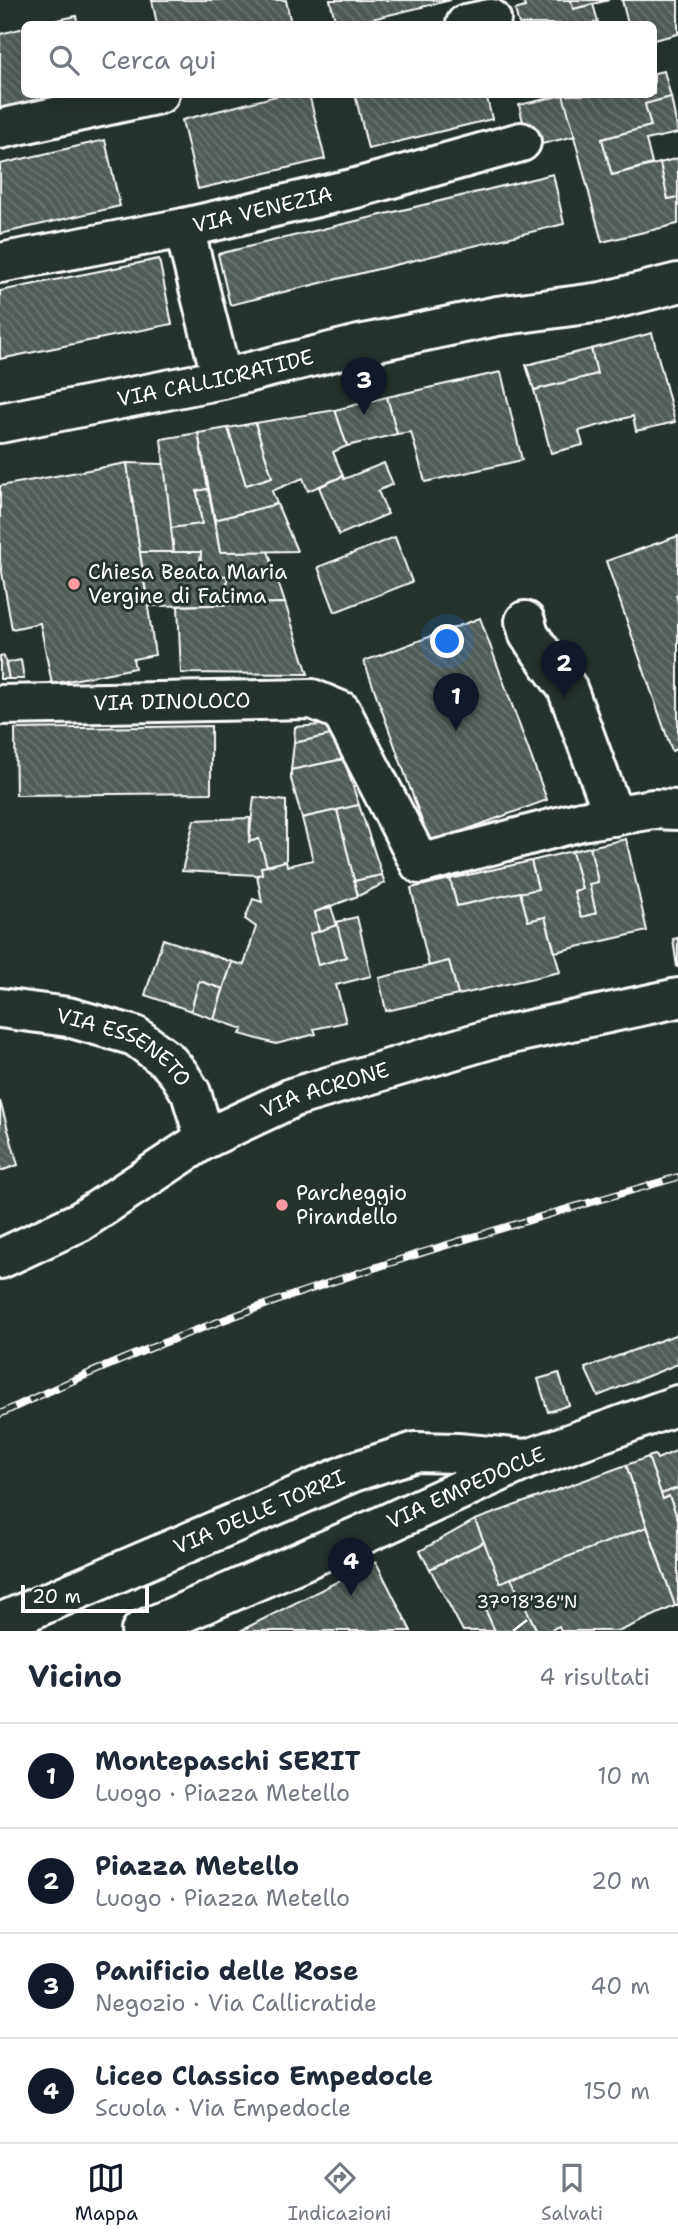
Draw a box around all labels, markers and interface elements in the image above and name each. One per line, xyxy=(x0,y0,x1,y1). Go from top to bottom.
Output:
search box xyxy=(21,21,657,98)
icon: search xyxy=(45,41,83,79)
text: Cerca qui xyxy=(101,42,217,77)
street label: VIA VENEZIA xyxy=(190,180,335,239)
street label: VIA CALLICRATIDE xyxy=(115,343,317,413)
pin: 3 xyxy=(341,357,387,415)
place label: Chiesa Beata Maria Vergine di Fatima xyxy=(88,558,287,610)
marker: Chiesa Beata Maria Vergine di Fatima xyxy=(66,576,82,592)
your location xyxy=(430,624,464,658)
pin: 2 xyxy=(541,640,587,698)
pin: 1 xyxy=(433,673,479,731)
street label: VIA DINOLOCO xyxy=(93,686,251,717)
street label: VIA ESSENETO xyxy=(55,1002,197,1092)
street label: VIA ACRONE xyxy=(256,1056,392,1125)
place label: Parcheggio Pirandello xyxy=(296,1179,407,1231)
marker: Parcheggio Pirandello xyxy=(274,1197,290,1213)
street label: VIA EMPEDOCLE xyxy=(382,1440,549,1536)
street label: VIA DELLE TORRI xyxy=(169,1463,349,1561)
pin: 4 xyxy=(328,1538,374,1596)
scale bar xyxy=(21,1582,149,1614)
text: 20 m xyxy=(32,1584,81,1609)
text: 37°18'36"N xyxy=(476,1590,578,1614)
text: Vicino xyxy=(28,1656,122,1697)
text: 4 risultati xyxy=(539,1662,650,1692)
text: Montepaschi SERIT xyxy=(95,1743,361,1778)
text: 1 xyxy=(46,1761,56,1791)
text: 10 m xyxy=(597,1761,650,1791)
text: Luogo · Piazza Metello xyxy=(95,1778,350,1808)
text: Piazza Metello xyxy=(95,1848,299,1883)
text: 2 xyxy=(43,1866,59,1896)
text: 20 m xyxy=(591,1866,650,1896)
text: Luogo · Piazza Metello xyxy=(95,1883,350,1913)
text: Panificio delle Rose xyxy=(95,1953,359,1988)
text: 3 xyxy=(43,1971,59,2001)
text: 40 m xyxy=(590,1971,650,2001)
text: Negozio · Via Callicratide xyxy=(95,1988,377,2018)
text: Liceo Classico Empedocle xyxy=(95,2058,433,2093)
text: 4 xyxy=(43,2076,59,2106)
text: 150 m xyxy=(583,2076,650,2106)
text: Scuola · Via Empedocle xyxy=(95,2093,351,2123)
tab: Mappa xyxy=(75,2159,138,2226)
tab: Indicazioni xyxy=(288,2159,392,2226)
tab: Salvati xyxy=(541,2159,603,2226)

